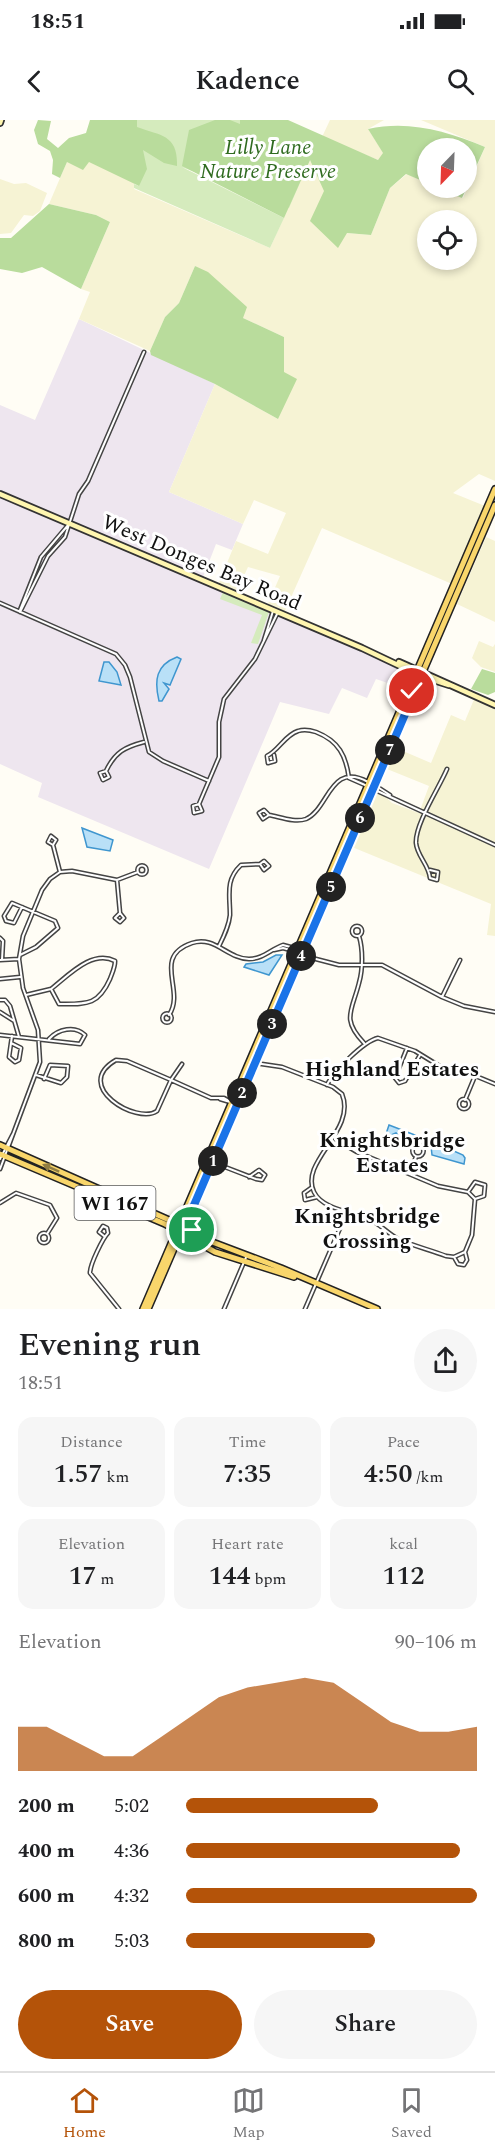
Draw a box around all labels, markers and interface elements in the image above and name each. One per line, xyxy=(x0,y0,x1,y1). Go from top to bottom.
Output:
text: 18:51 xyxy=(30,5,85,38)
text: Kadence xyxy=(195,60,300,102)
icon: back xyxy=(18,65,51,98)
icon: search xyxy=(444,65,477,98)
park label: Lilly Lane Nature Preserve xyxy=(200,132,336,188)
north arrow xyxy=(417,138,477,198)
map controls xyxy=(417,138,477,270)
button: locate xyxy=(417,210,477,270)
street label: West Donges Bay Road xyxy=(97,506,306,619)
pin xyxy=(386,665,437,716)
icon: check xyxy=(395,674,428,707)
pin: 7 xyxy=(375,735,405,765)
text: 7 xyxy=(386,738,394,762)
pin: 6 xyxy=(345,803,375,833)
text: 6 xyxy=(356,806,364,830)
pin: 5 xyxy=(316,872,346,902)
text: 5 xyxy=(327,875,335,899)
pin: 4 xyxy=(286,941,316,971)
text: 4 xyxy=(297,944,305,968)
pin: 3 xyxy=(257,1009,287,1039)
text: 3 xyxy=(268,1012,276,1036)
district label: Highland Estates xyxy=(305,1053,479,1086)
pin: 2 xyxy=(227,1078,257,1108)
text: 2 xyxy=(238,1081,246,1105)
district label: Knightsbridge Estates xyxy=(319,1124,465,1182)
pin: 1 xyxy=(198,1146,228,1176)
text: 1 xyxy=(209,1149,217,1173)
one-way arrow xyxy=(43,1163,60,1172)
road number: WI 167 xyxy=(74,1186,156,1220)
district label: Knightsbridge Crossing xyxy=(294,1200,440,1258)
pin xyxy=(166,1204,217,1255)
icon: arrive xyxy=(175,1213,208,1246)
text: Evening run xyxy=(18,1320,201,1370)
button: share xyxy=(414,1329,477,1392)
text: 18:51 xyxy=(18,1368,63,1398)
text: Distance xyxy=(60,1430,123,1454)
text: Time xyxy=(229,1430,266,1454)
text: Pace xyxy=(387,1430,420,1454)
text: 1.57 xyxy=(54,1454,102,1494)
text: 7:35 xyxy=(223,1454,272,1494)
text: 4:50 xyxy=(364,1454,412,1494)
text: km xyxy=(102,1465,129,1489)
text: /km xyxy=(412,1465,443,1489)
text: Elevation xyxy=(58,1532,125,1556)
text: Heart rate xyxy=(211,1532,284,1556)
text: kcal xyxy=(389,1532,418,1556)
text: 17 xyxy=(69,1556,97,1596)
text: 144 xyxy=(209,1556,251,1596)
text: 112 xyxy=(383,1556,424,1596)
text: m xyxy=(97,1567,114,1591)
text: bpm xyxy=(251,1567,286,1591)
text: Elevation xyxy=(18,1627,102,1657)
text: 90–106 m xyxy=(395,1627,477,1657)
text: 200 m xyxy=(18,1791,75,1821)
text: 5:02 xyxy=(114,1791,149,1821)
text: 400 m xyxy=(18,1836,75,1866)
text: 4:36 xyxy=(114,1836,149,1866)
text: 600 m xyxy=(18,1881,75,1911)
text: 4:32 xyxy=(114,1881,149,1911)
text: 800 m xyxy=(18,1926,75,1956)
text: 5:03 xyxy=(114,1926,149,1956)
button: Save xyxy=(18,1990,242,2059)
button: Share xyxy=(254,1990,477,2059)
tab: Home xyxy=(63,2084,106,2144)
tab: Map xyxy=(232,2084,265,2144)
tab: Saved xyxy=(391,2084,432,2144)

